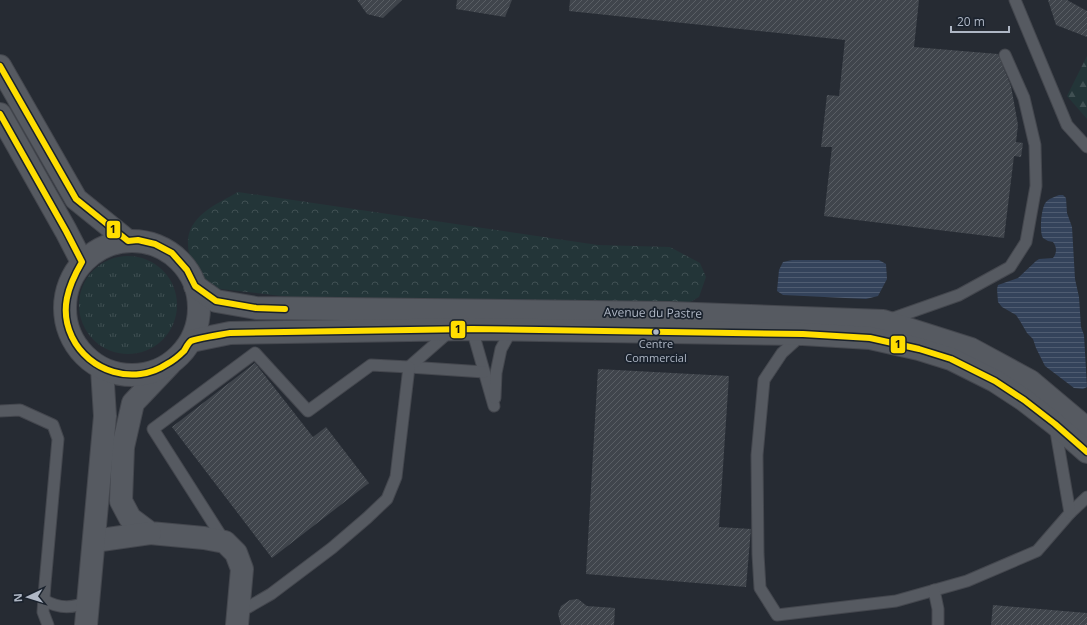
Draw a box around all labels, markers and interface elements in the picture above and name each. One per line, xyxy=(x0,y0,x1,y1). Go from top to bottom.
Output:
scale bar xyxy=(951,8,1009,34)
text: 20 m xyxy=(957,13,985,30)
line badge: 1 xyxy=(106,220,121,239)
text: 1 xyxy=(110,221,116,236)
street label: Avenue du Pastre xyxy=(604,303,703,322)
line badge: 1 xyxy=(450,320,466,339)
text: 1 xyxy=(455,321,461,336)
marker: Centre Commercial xyxy=(651,327,661,337)
line badge: 1 xyxy=(890,335,906,354)
place label: Centre Commercial xyxy=(625,336,687,365)
text: 1 xyxy=(895,336,901,351)
north arrow xyxy=(8,577,48,617)
text: N xyxy=(10,593,25,603)

